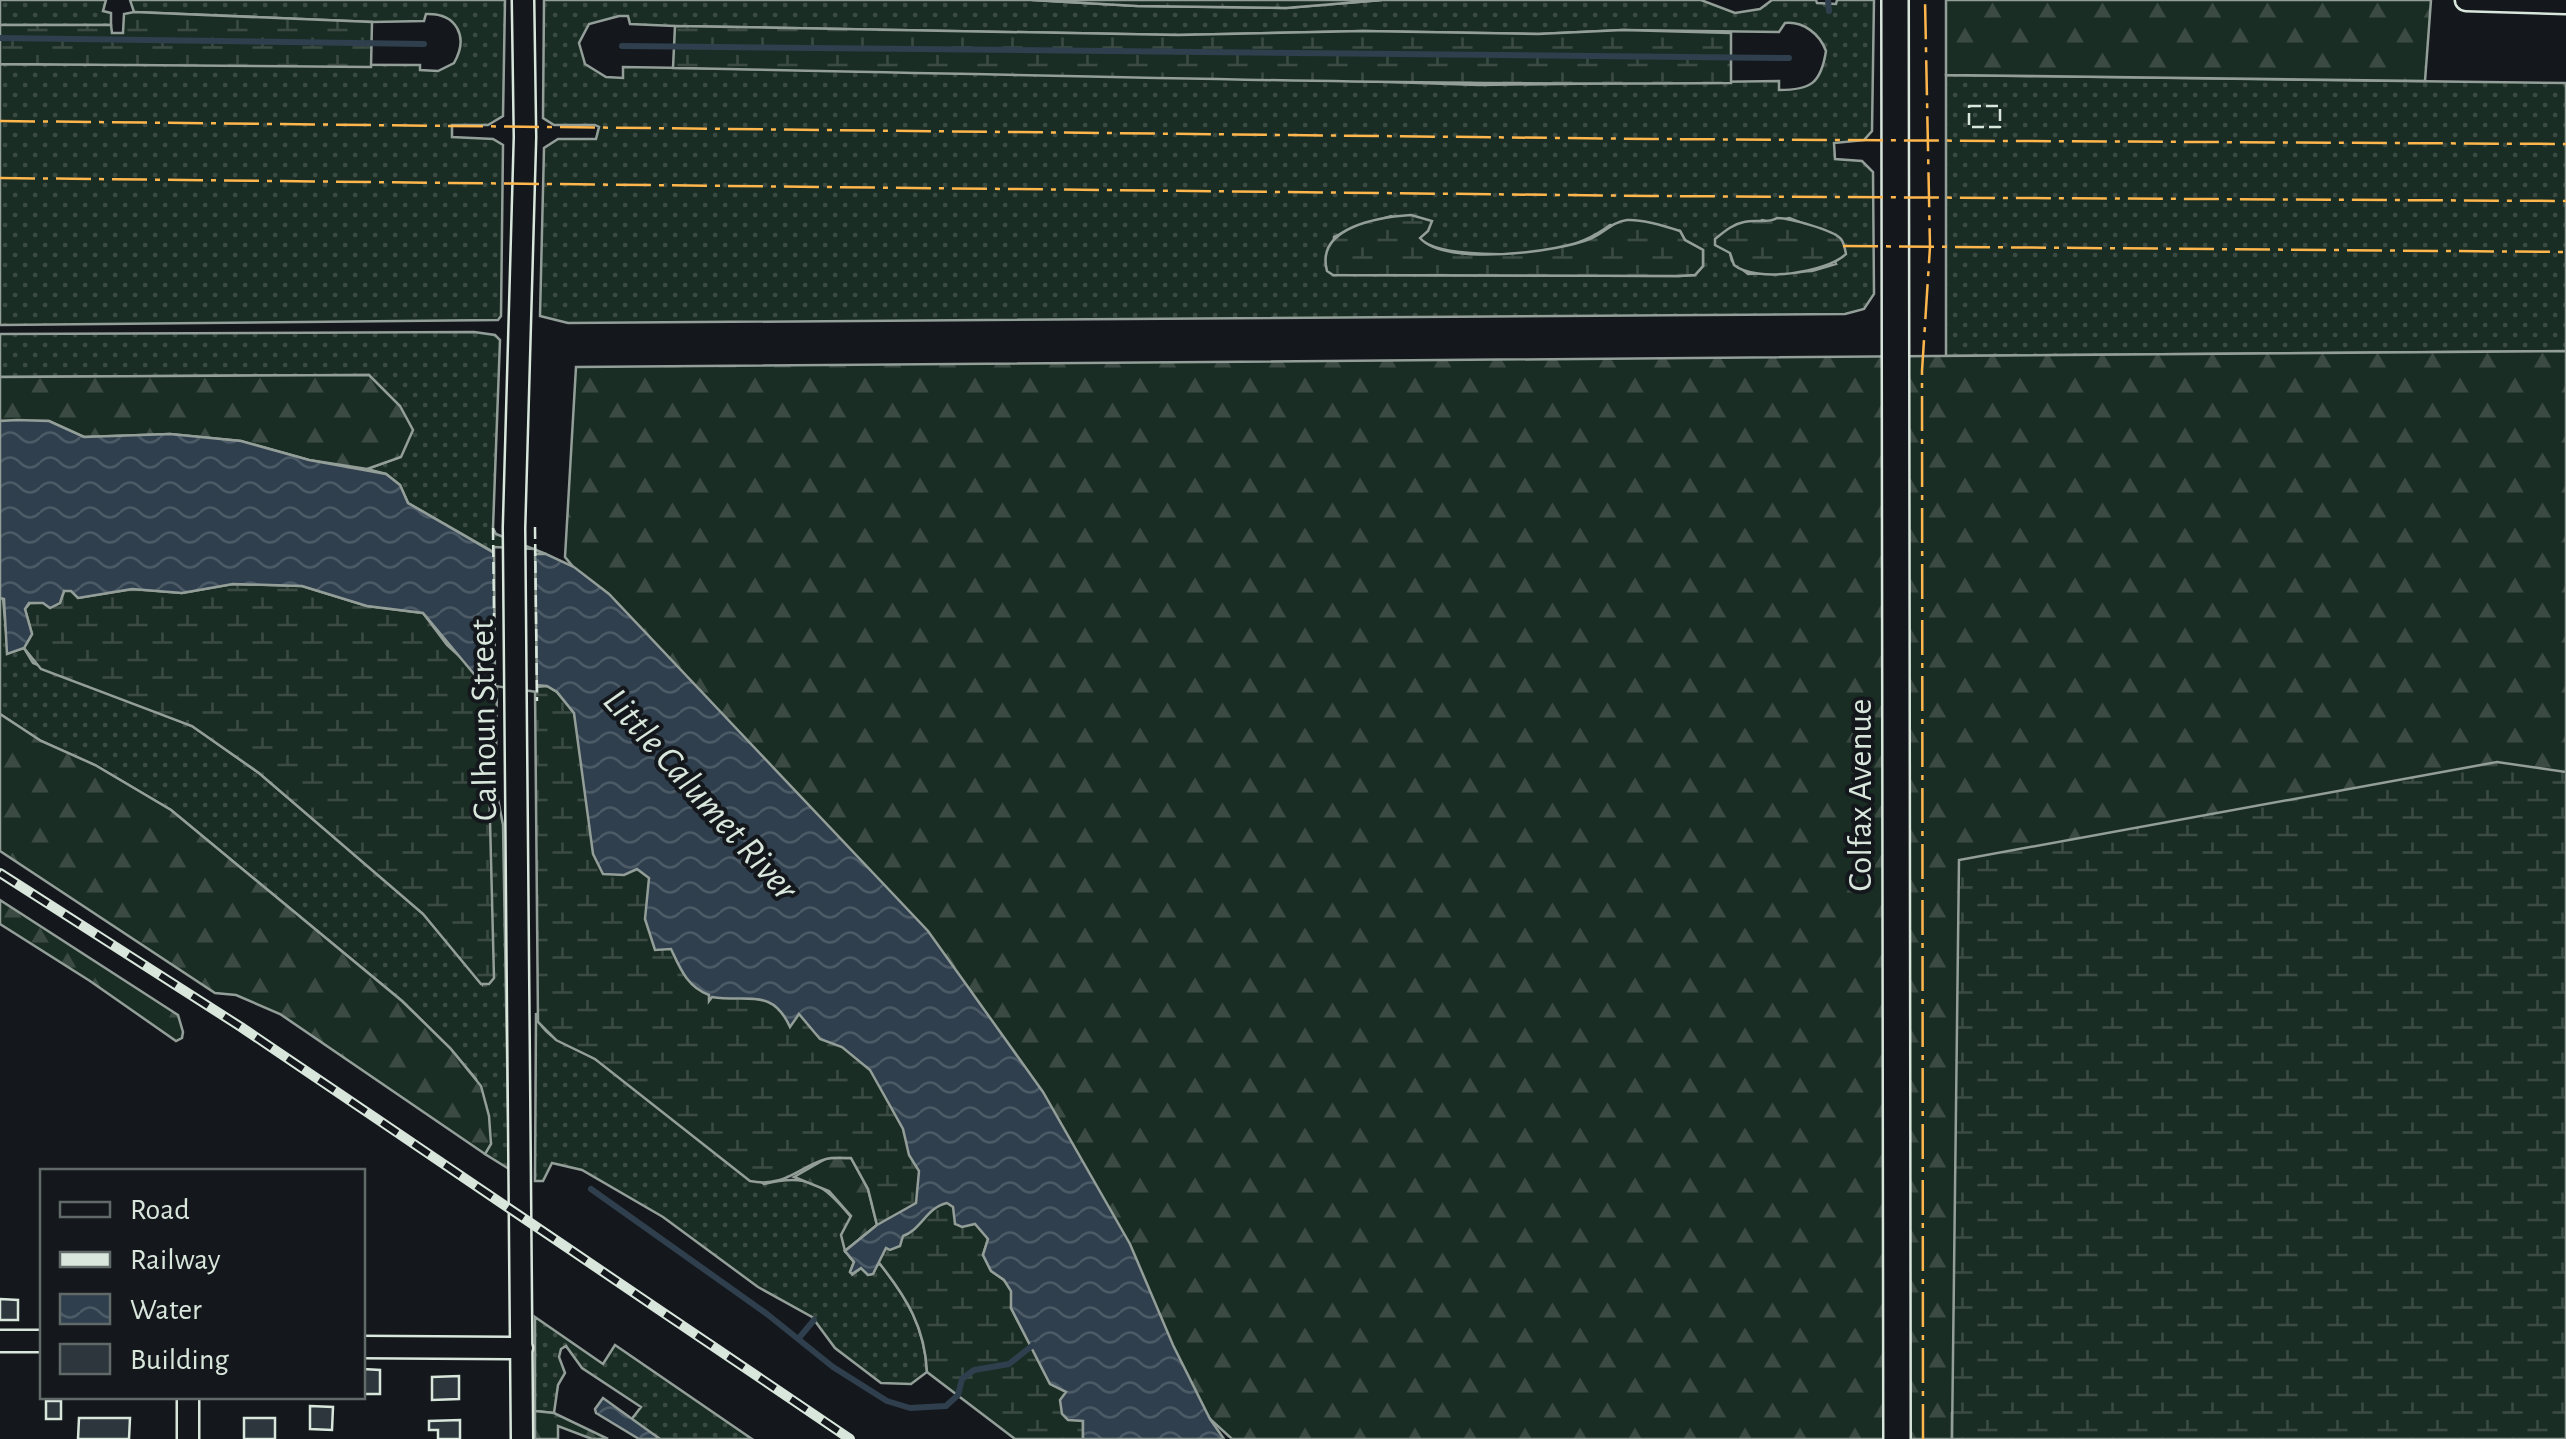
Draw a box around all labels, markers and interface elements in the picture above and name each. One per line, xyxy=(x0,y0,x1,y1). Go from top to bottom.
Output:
street label: Calhoun Street xyxy=(465,619,503,821)
water label: Little Calumet River xyxy=(596,682,806,909)
street label: Colfax Avenue xyxy=(1843,699,1878,891)
legend xyxy=(40,1169,365,1399)
text: Road xyxy=(130,1195,190,1225)
text: Railway xyxy=(130,1245,221,1275)
text: Water xyxy=(130,1295,202,1325)
text: Building xyxy=(130,1345,229,1375)

